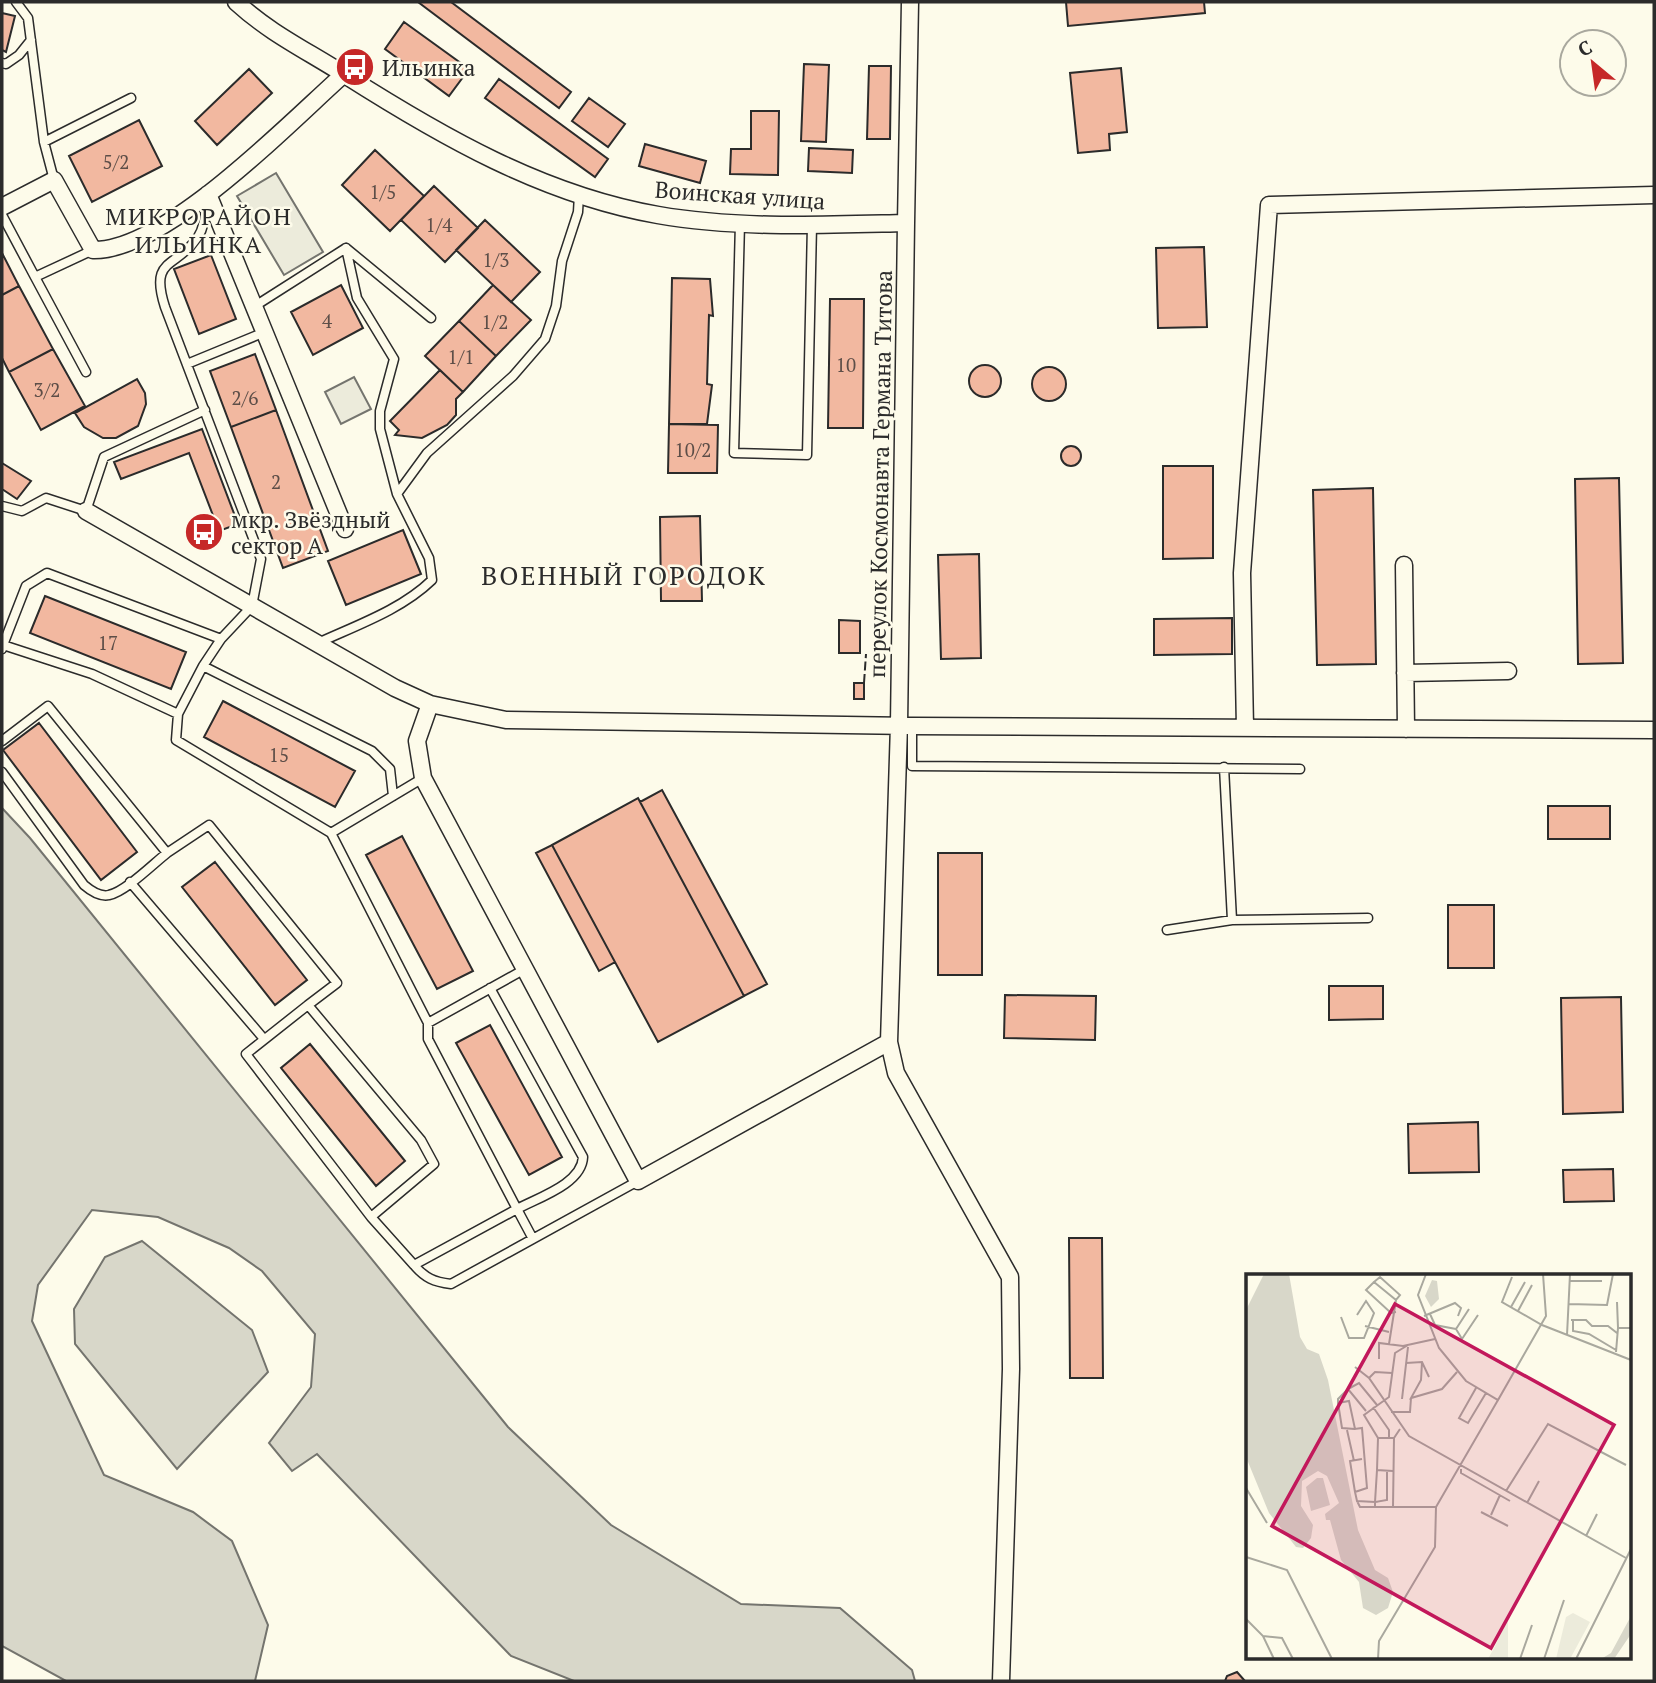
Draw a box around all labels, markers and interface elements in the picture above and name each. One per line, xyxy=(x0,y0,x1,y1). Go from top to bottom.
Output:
north arrow xyxy=(1558,28,1628,98)
text: С xyxy=(1573,34,1596,62)
bus stop icon: Ильинка xyxy=(334,46,376,88)
place label: Ильинка xyxy=(382,52,476,83)
house number: 5/2 xyxy=(103,149,129,174)
street label: Воинская улица xyxy=(654,174,827,216)
house number: 1/5 xyxy=(370,179,396,204)
district label: МИКРОРАЙОН ИЛЬИНКА xyxy=(105,200,293,260)
house number: 1/4 xyxy=(426,212,453,237)
house number: 1/3 xyxy=(483,247,509,272)
street label: переулок Космонавта Германа Титова xyxy=(861,269,899,678)
house number: 4 xyxy=(322,308,333,333)
house number: 1/2 xyxy=(482,309,508,334)
house number: 1/1 xyxy=(448,344,474,369)
house number: 10 xyxy=(836,352,856,377)
house number: 3/2 xyxy=(34,377,60,402)
house number: 2/6 xyxy=(232,385,258,410)
house number: 10/2 xyxy=(675,437,711,462)
house number: 2 xyxy=(271,469,281,494)
place label: мкр. Звёздный сектор А xyxy=(231,504,390,561)
bus stop icon: мкр. Звёздный сектор А xyxy=(183,511,225,553)
district label: ВОЕННЫЙ ГОРОДОК xyxy=(481,558,767,592)
house number: 17 xyxy=(98,630,118,655)
house number: 15 xyxy=(269,742,289,767)
inset map xyxy=(1246,1274,1632,1658)

